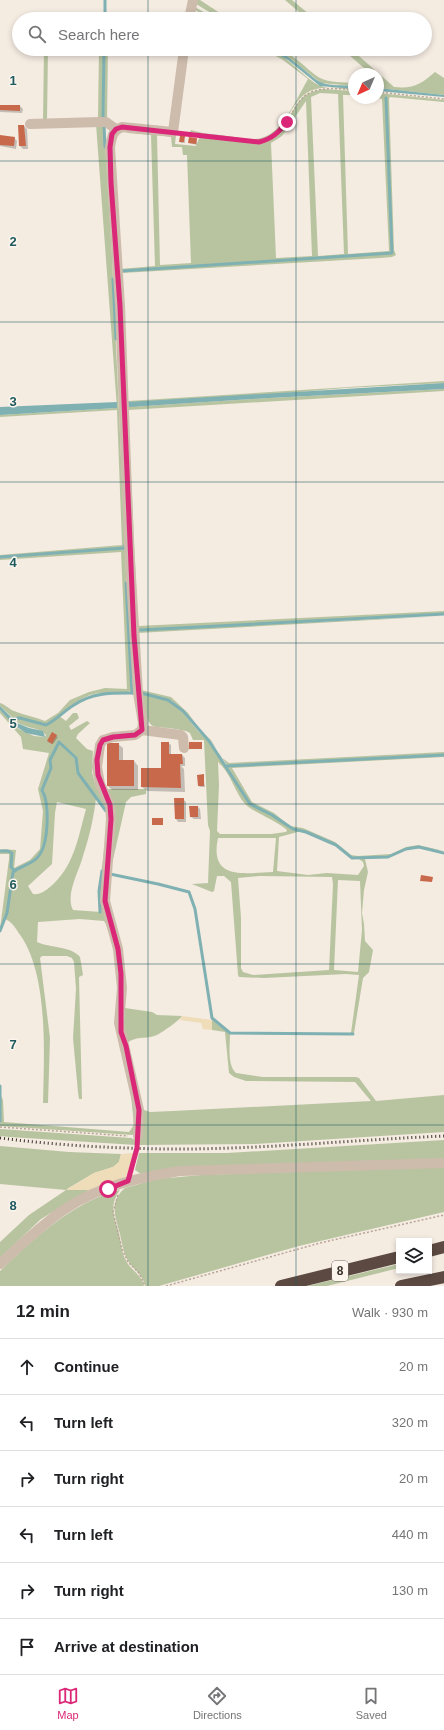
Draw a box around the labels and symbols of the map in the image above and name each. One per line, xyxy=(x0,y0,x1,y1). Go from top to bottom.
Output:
north arrow xyxy=(348,68,384,104)
text: 1 xyxy=(9,73,17,88)
route end xyxy=(278,113,296,131)
text: 2 xyxy=(9,234,17,249)
text: 3 xyxy=(9,394,17,409)
text: 4 xyxy=(9,555,17,570)
text: 5 xyxy=(9,716,17,731)
text: 6 xyxy=(9,877,17,892)
text: 7 xyxy=(9,1037,17,1052)
route start xyxy=(99,1180,117,1198)
text: 8 xyxy=(9,1198,17,1213)
road number: 8 xyxy=(332,1261,348,1281)

